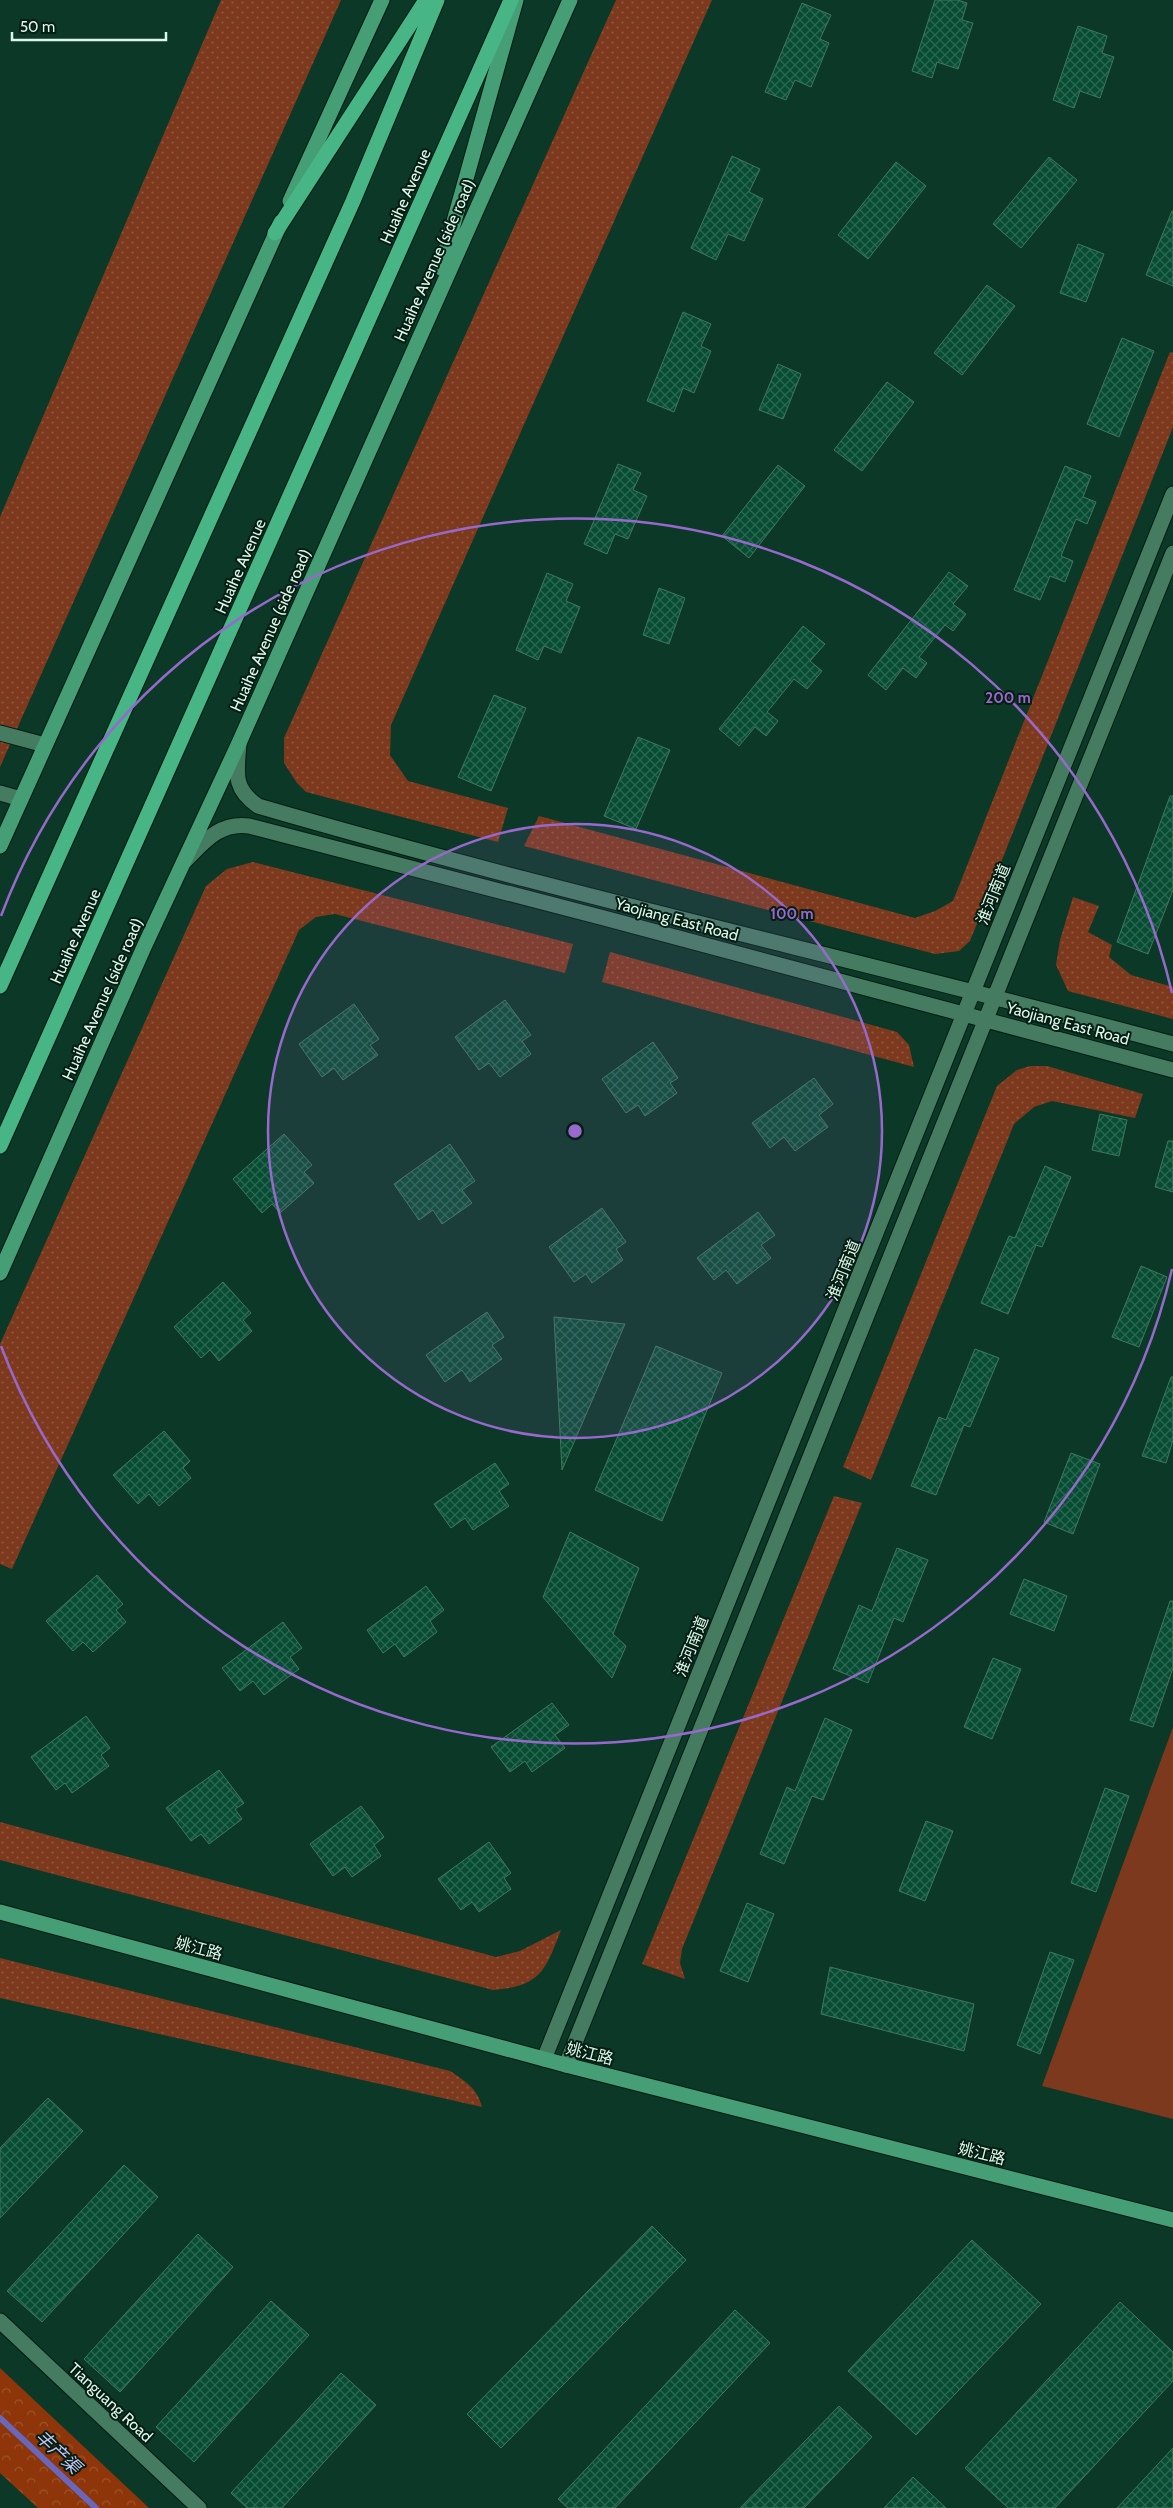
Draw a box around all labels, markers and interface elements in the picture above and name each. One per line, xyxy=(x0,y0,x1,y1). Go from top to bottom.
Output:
scale bar xyxy=(12,10,166,42)
text: 50 m xyxy=(20,18,55,36)
street label: Huaihe Avenue xyxy=(376,146,435,247)
street label: Huaihe Avenue (side road) xyxy=(390,176,479,344)
street label: Huaihe Avenue xyxy=(211,516,270,617)
street label: Huaihe Avenue (side road) xyxy=(226,546,315,714)
text: 200 m xyxy=(985,689,1031,707)
street label: 淮河南道 xyxy=(973,861,1014,927)
street label: Huaihe Avenue xyxy=(46,886,105,987)
street label: Yaojiang East Road xyxy=(612,894,740,945)
text: 100 m xyxy=(770,905,814,923)
street label: Huaihe Avenue (side road) xyxy=(58,915,147,1083)
street label: Yaojiang East Road xyxy=(1003,998,1131,1049)
centre of rings xyxy=(566,1122,584,1140)
street label: 淮河南道 xyxy=(823,1237,864,1303)
street label: 淮河南道 xyxy=(671,1613,712,1679)
street label: 姚江路 xyxy=(173,1933,225,1964)
street label: 姚江路 xyxy=(564,2038,615,2069)
street label: 姚江路 xyxy=(956,2138,1007,2169)
street label: Tianguang Road xyxy=(65,2359,157,2446)
water label: 丰产渠 xyxy=(31,2426,87,2481)

